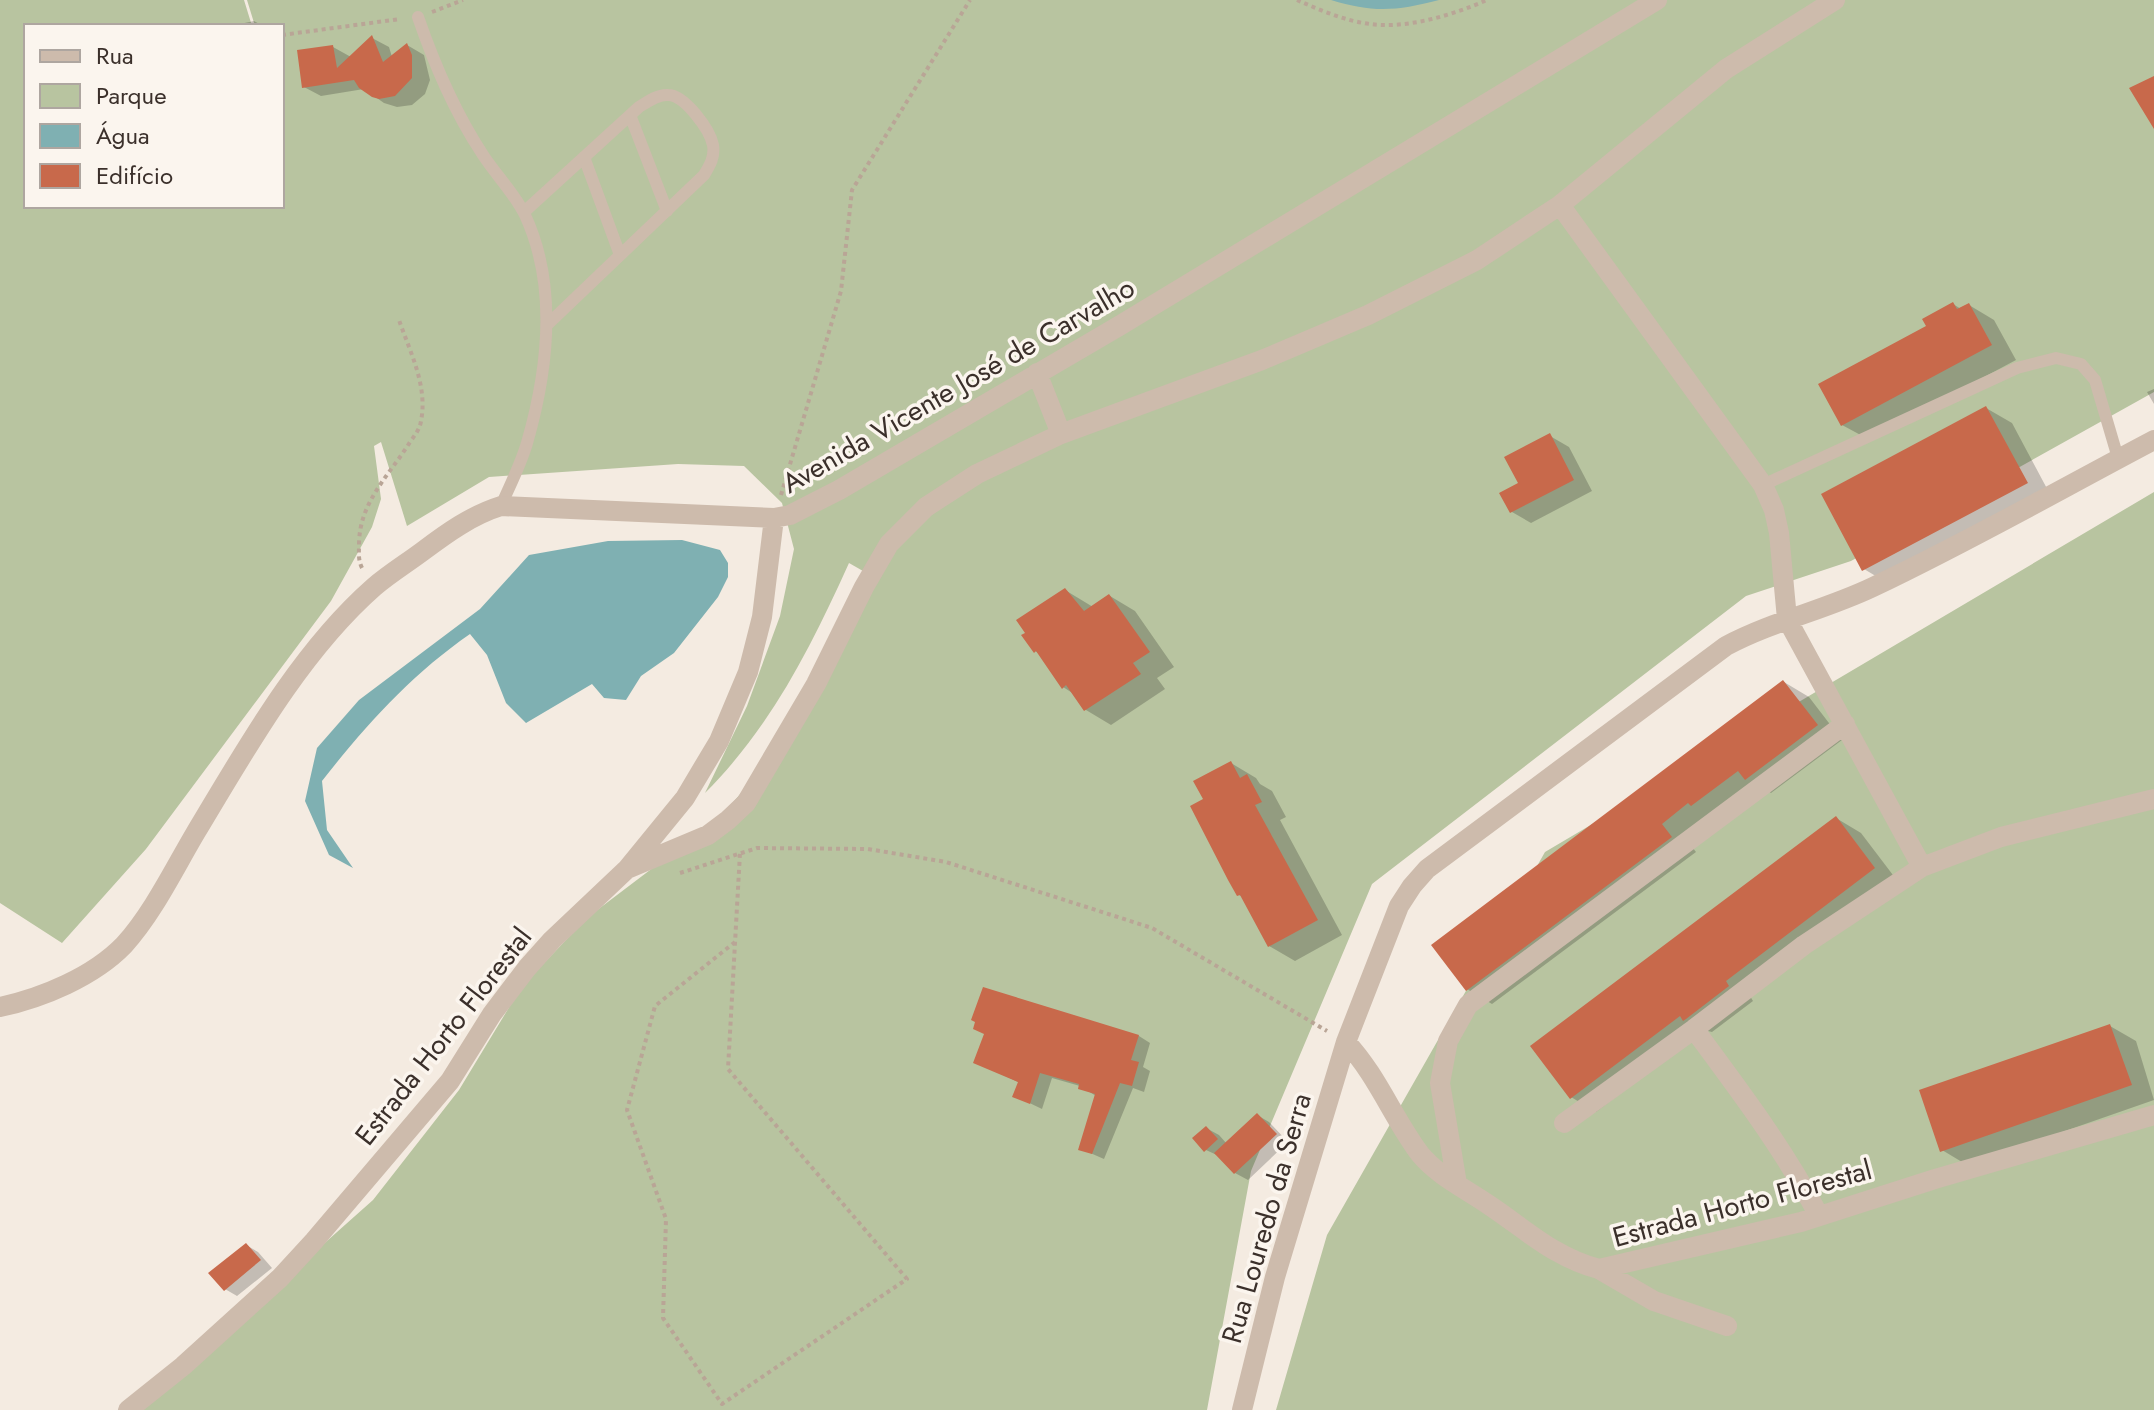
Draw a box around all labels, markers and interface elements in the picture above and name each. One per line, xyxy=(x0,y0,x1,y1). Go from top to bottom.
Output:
legend xyxy=(24,24,284,208)
text: Rua xyxy=(96,38,134,73)
text: Parque xyxy=(96,78,167,113)
text: Água xyxy=(96,118,150,153)
text: Edifício xyxy=(96,158,173,193)
street label: Avenida Vicente José de Carvalho xyxy=(774,267,1142,503)
street label: Estrada Horto Florestal xyxy=(345,919,542,1154)
street label: Rua Louredo da Serra xyxy=(1211,1088,1322,1348)
street label: Estrada Horto Florestal xyxy=(1608,1149,1876,1258)

